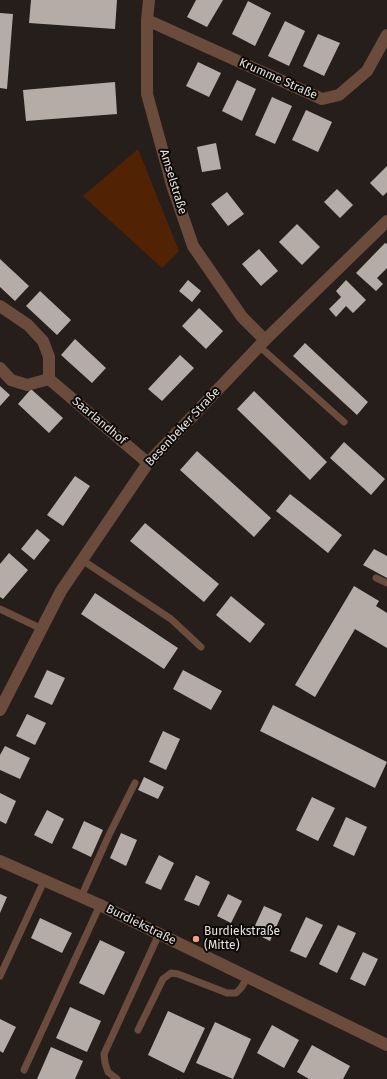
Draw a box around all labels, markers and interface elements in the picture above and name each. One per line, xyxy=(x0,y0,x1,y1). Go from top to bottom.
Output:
street label: Krumme Straße xyxy=(237,55,319,103)
street label: Amselstraße xyxy=(156,148,190,216)
street label: Besenbeker Straße xyxy=(143,385,223,469)
street label: Saarlandhof xyxy=(69,394,129,448)
street label: Burdiekstraße xyxy=(104,902,178,948)
place label: Burdiekstraße (Mitte) xyxy=(204,925,280,953)
marker: Burdiekstraße (Mitte) xyxy=(191,934,201,944)

